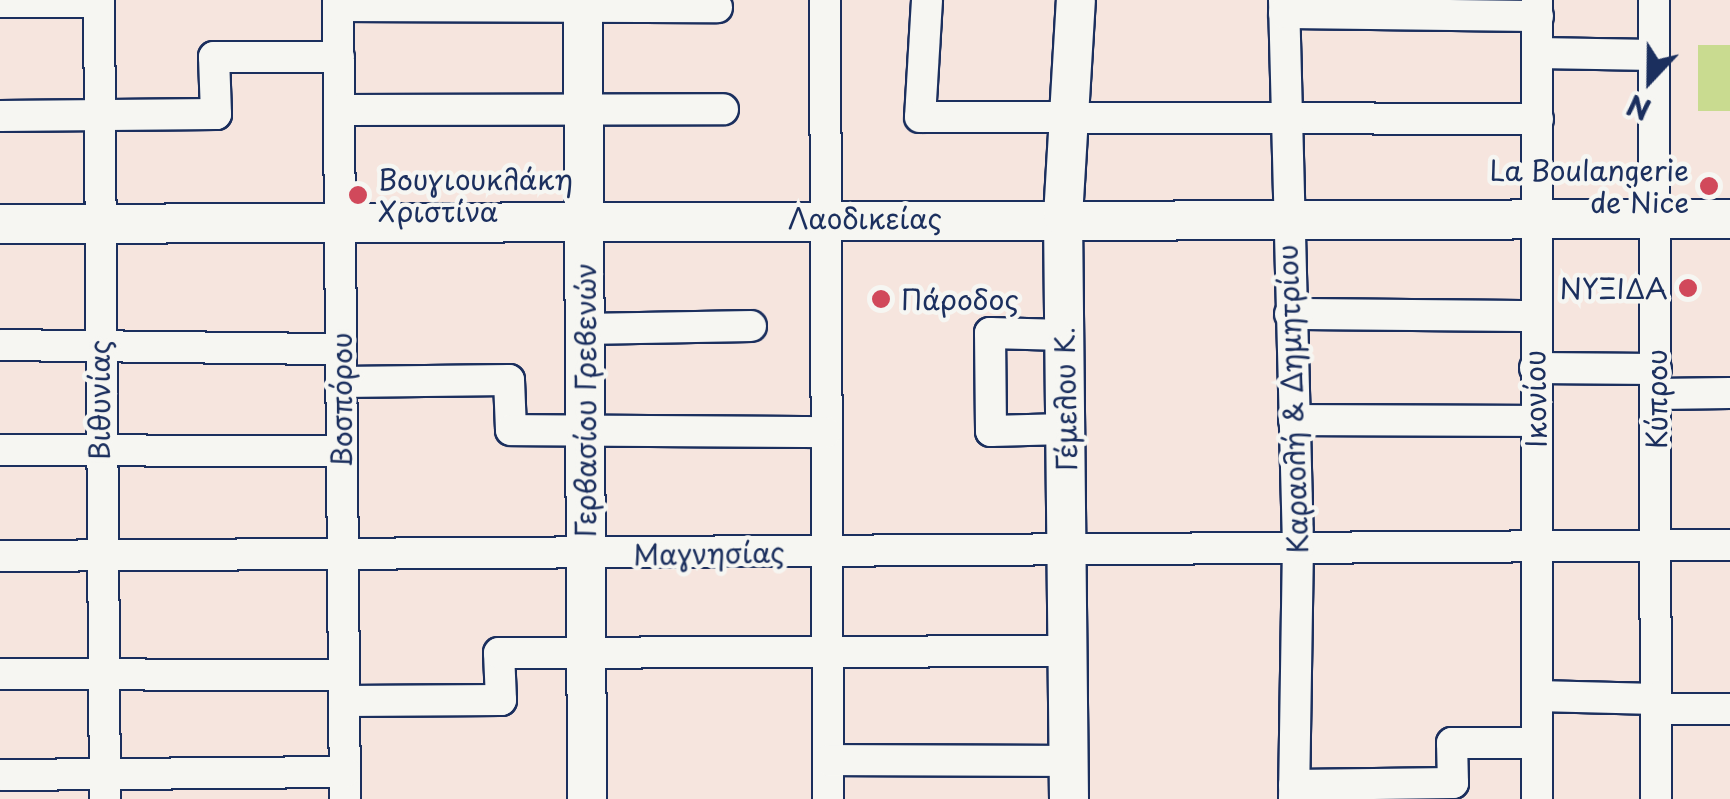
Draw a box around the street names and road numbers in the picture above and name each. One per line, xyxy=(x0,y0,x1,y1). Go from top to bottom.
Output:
street label: Λαοδικείας xyxy=(788,201,942,235)
street label: Καραολή & Δημητρίου xyxy=(1270,243,1314,555)
street label: Γερβασίου Γρεβενών xyxy=(568,263,602,537)
street label: Γέμελου Κ. xyxy=(1047,326,1083,472)
street label: Βοσπόρου xyxy=(324,332,358,468)
street label: Βιθυνίας xyxy=(82,340,116,460)
street label: Κύπρου xyxy=(1639,349,1673,449)
street label: Ικονίου xyxy=(1517,350,1553,448)
street label: Μαγνησίας xyxy=(633,535,785,571)

